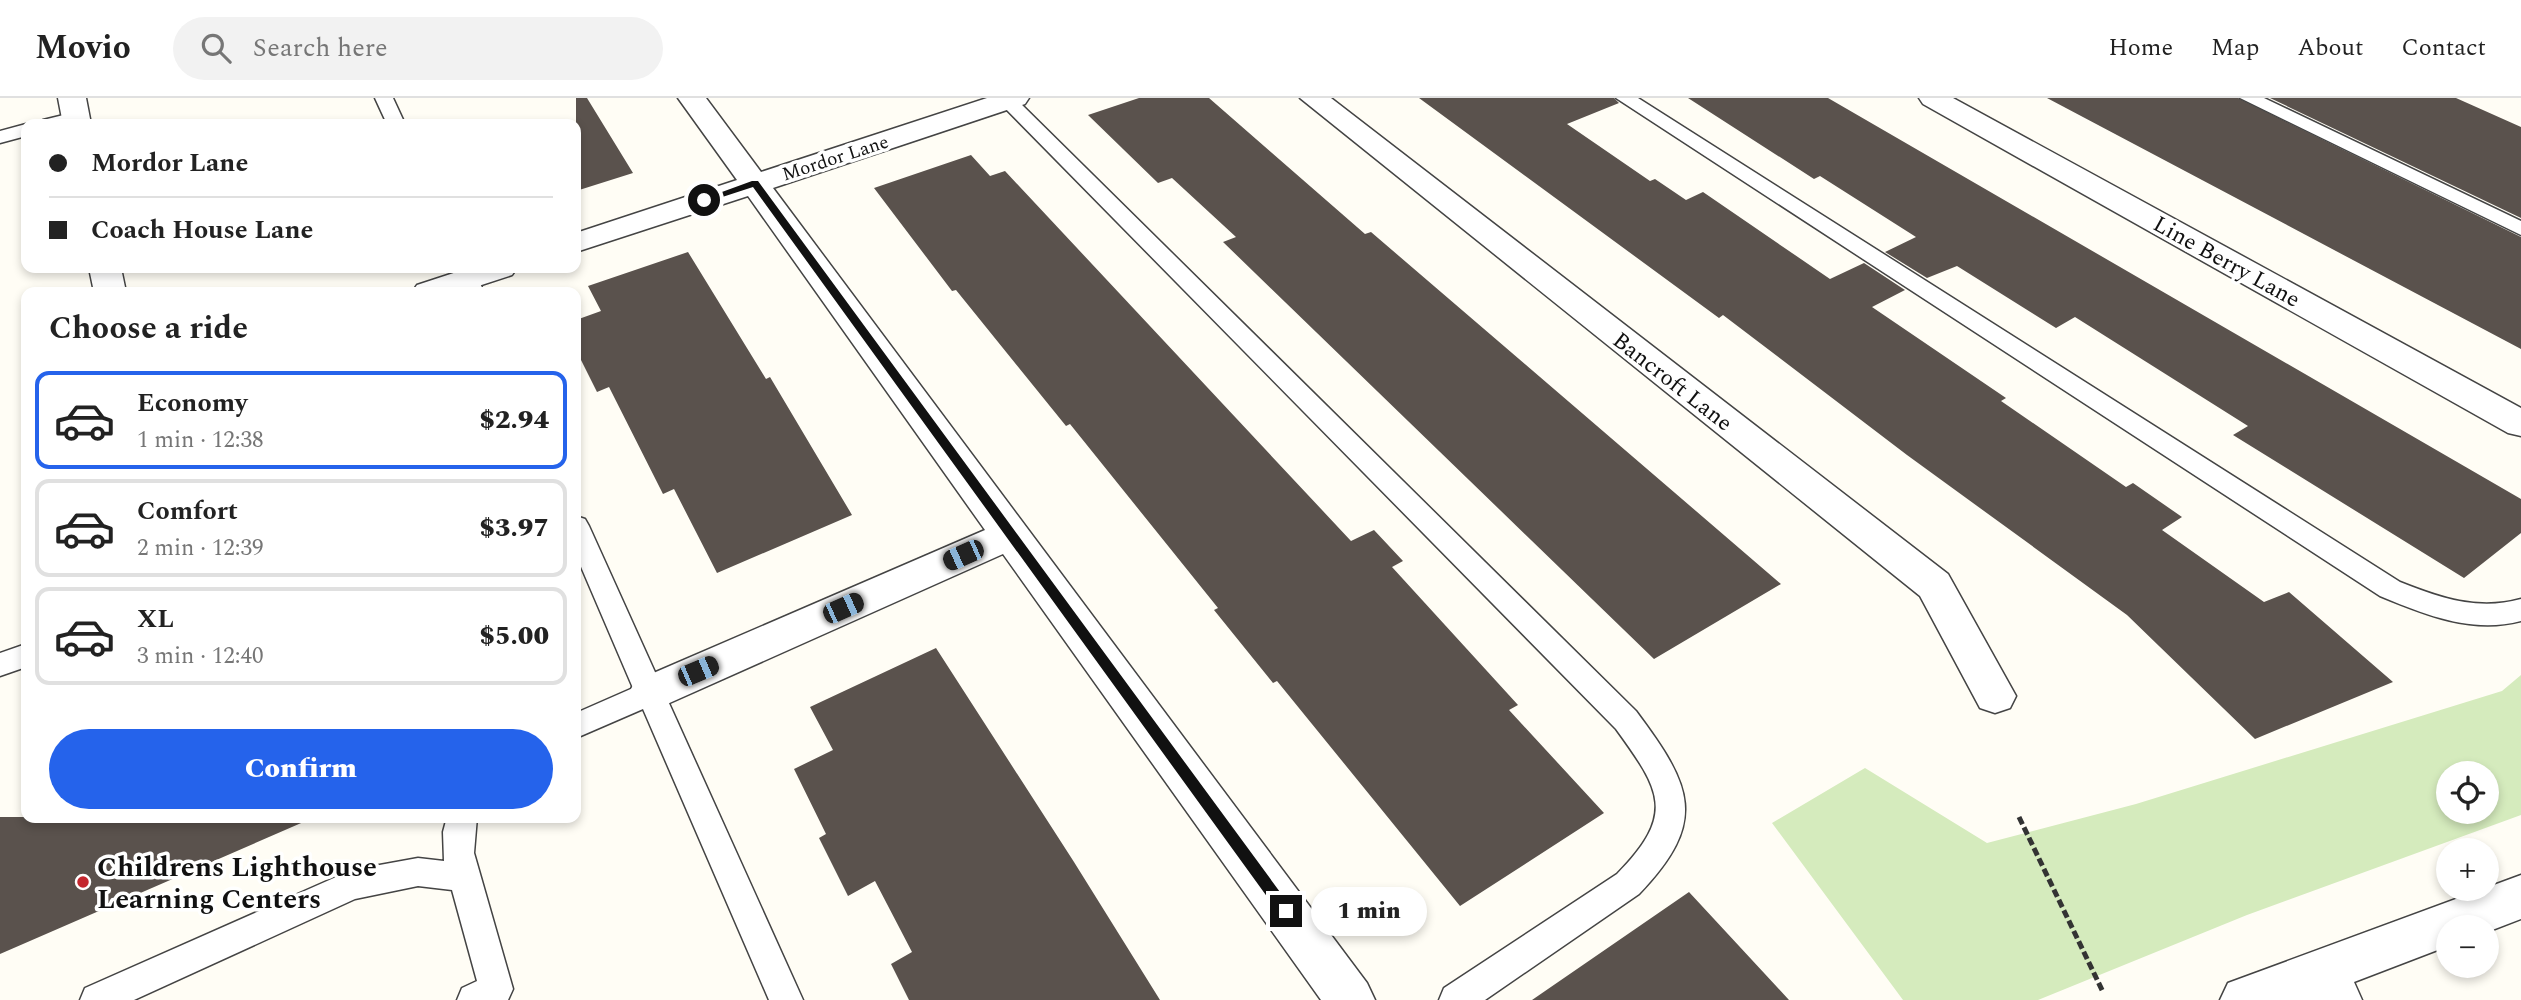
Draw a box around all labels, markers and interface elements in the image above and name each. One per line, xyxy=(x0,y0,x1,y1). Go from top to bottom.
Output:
search box xyxy=(173,17,663,80)
text: Movio xyxy=(35,23,131,73)
text: Search here xyxy=(253,28,388,68)
icon: search xyxy=(197,29,235,67)
text: Home xyxy=(2108,30,2173,66)
text: Map xyxy=(2211,30,2259,66)
text: About xyxy=(2297,30,2363,66)
text: Contact xyxy=(2401,30,2486,66)
street label: Mordor Lane xyxy=(778,128,893,189)
text: Mordor Lane xyxy=(91,143,248,183)
route start xyxy=(688,184,720,216)
street label: Line Berry Lane xyxy=(2146,207,2306,317)
text: Coach House Lane xyxy=(91,210,313,250)
text: Choose a ride xyxy=(49,304,248,353)
street label: Bancroft Lane xyxy=(1604,324,1740,440)
text: Economy xyxy=(137,383,247,423)
icon: car xyxy=(53,389,116,452)
text: $2.94 xyxy=(479,400,549,440)
text: 1 min · 12:38 xyxy=(137,423,264,458)
text: Comfort xyxy=(137,491,238,531)
icon: car xyxy=(53,497,116,560)
text: $3.97 xyxy=(479,508,549,548)
text: 2 min · 12:39 xyxy=(137,531,264,566)
car xyxy=(940,537,987,573)
car xyxy=(820,590,867,626)
text: XL xyxy=(137,599,174,639)
icon: car xyxy=(53,605,116,668)
text: $5.00 xyxy=(479,616,549,656)
text: 3 min · 12:40 xyxy=(137,639,264,674)
car xyxy=(675,653,722,689)
button: Confirm xyxy=(49,729,553,809)
map controls xyxy=(2436,761,2499,978)
button: locate xyxy=(2436,761,2499,824)
button: + xyxy=(2436,838,2499,901)
place label: Childrens Lighthouse Learning Centers xyxy=(97,846,377,921)
marker: Childrens Lighthouse Learning Centers xyxy=(75,874,91,890)
callout: 1 min xyxy=(1310,886,1426,936)
text: 1 min xyxy=(1337,894,1401,929)
route end xyxy=(1270,895,1302,927)
button: − xyxy=(2436,915,2499,978)

